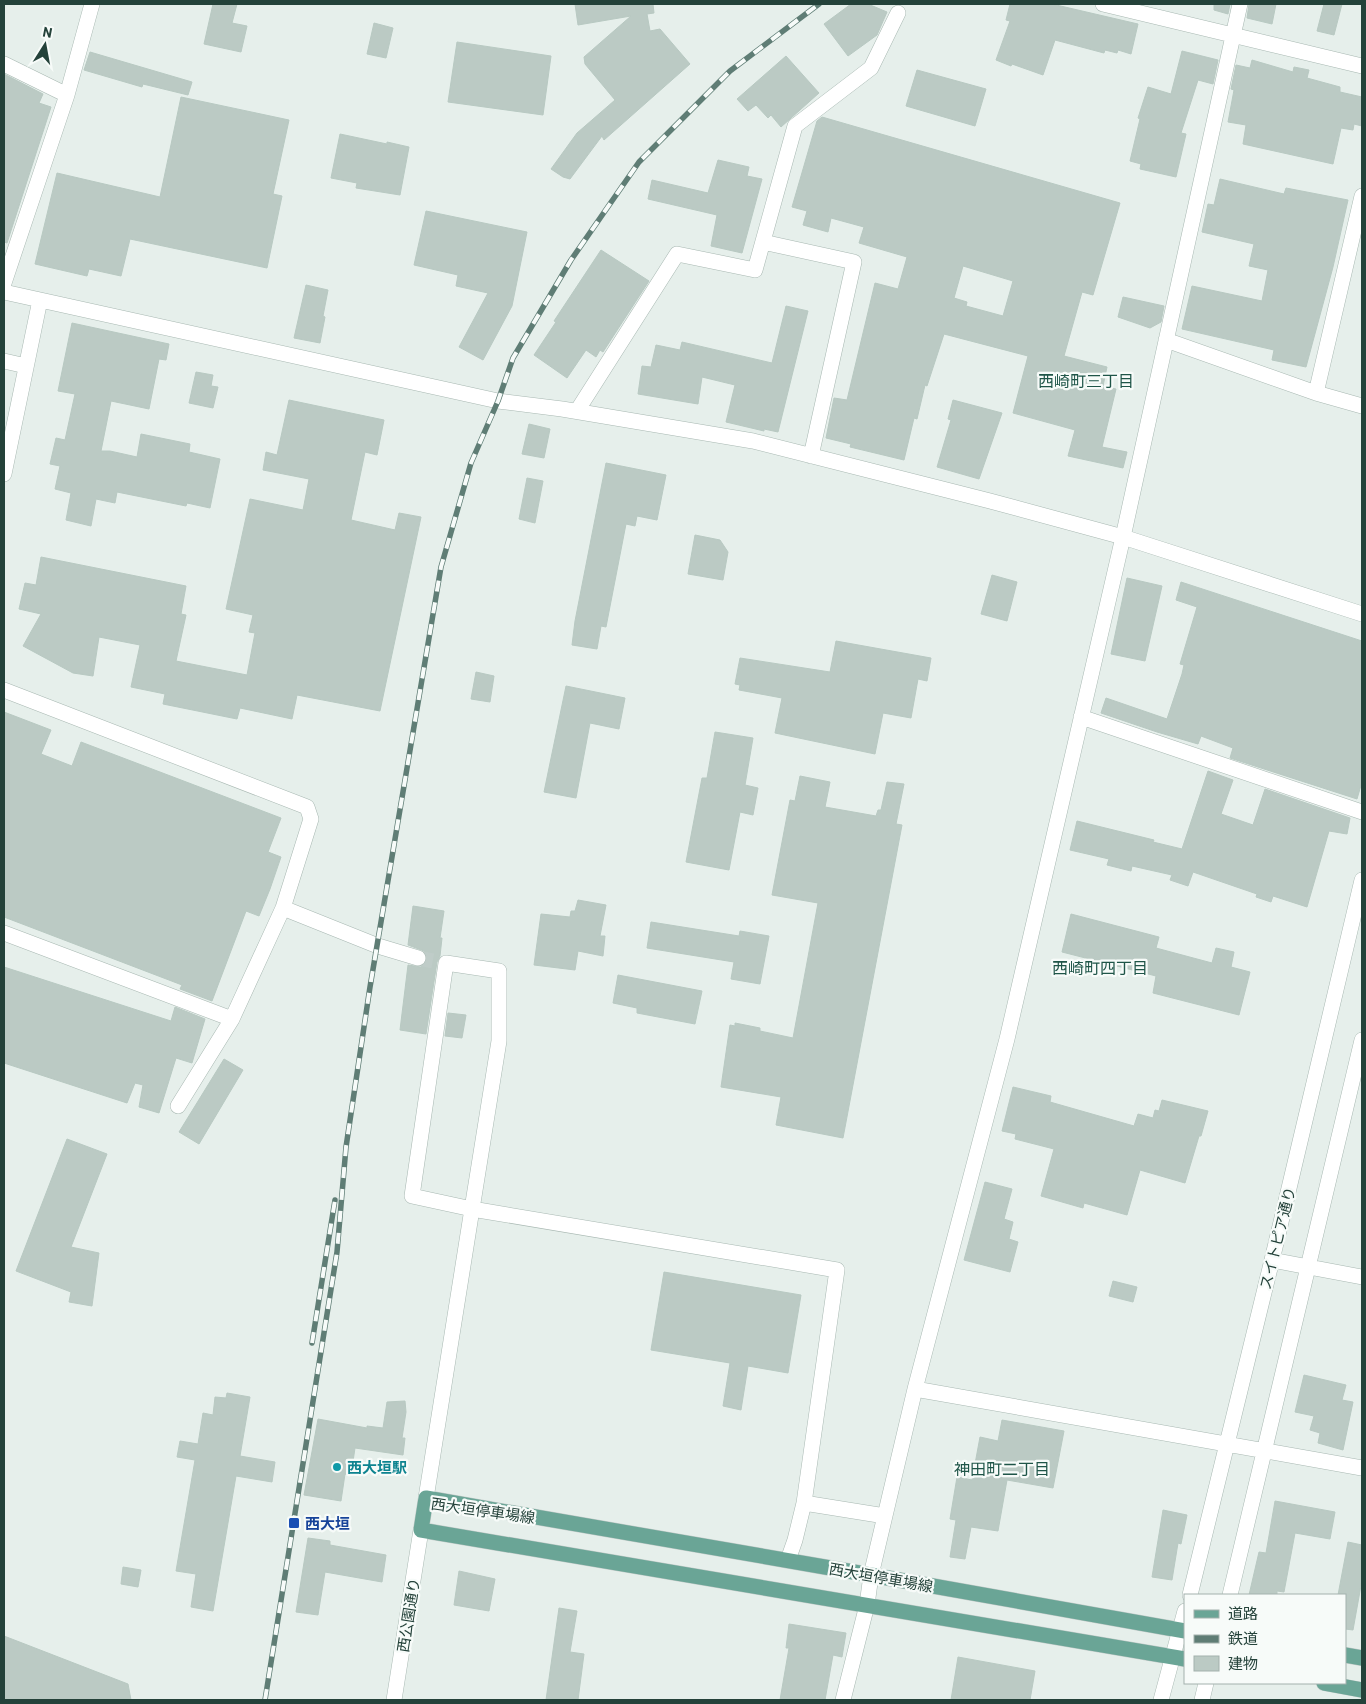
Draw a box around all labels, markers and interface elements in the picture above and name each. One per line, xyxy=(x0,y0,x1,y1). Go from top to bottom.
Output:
north arrow xyxy=(20,20,70,70)
text: N xyxy=(41,23,54,41)
district label: 西崎町三丁目 xyxy=(1038,371,1134,390)
district label: 西崎町四丁目 xyxy=(1052,958,1148,977)
street label: スイトピア通り xyxy=(1256,1185,1298,1291)
place label: 西大垣駅 xyxy=(347,1458,407,1476)
district label: 神田町二丁目 xyxy=(954,1459,1050,1478)
marker: 西大垣駅 xyxy=(331,1461,343,1473)
street label: 西大垣停車場線 xyxy=(430,1494,536,1526)
place label: 西大垣 xyxy=(305,1514,350,1532)
marker: 西大垣 xyxy=(287,1516,301,1530)
street label: 西大垣停車場線 xyxy=(828,1559,934,1595)
street label: 西公園通り xyxy=(393,1577,423,1653)
legend xyxy=(1184,1594,1346,1684)
text: 道路 xyxy=(1228,1604,1258,1622)
text: 鉄道 xyxy=(1228,1629,1258,1647)
text: 建物 xyxy=(1228,1654,1258,1672)

